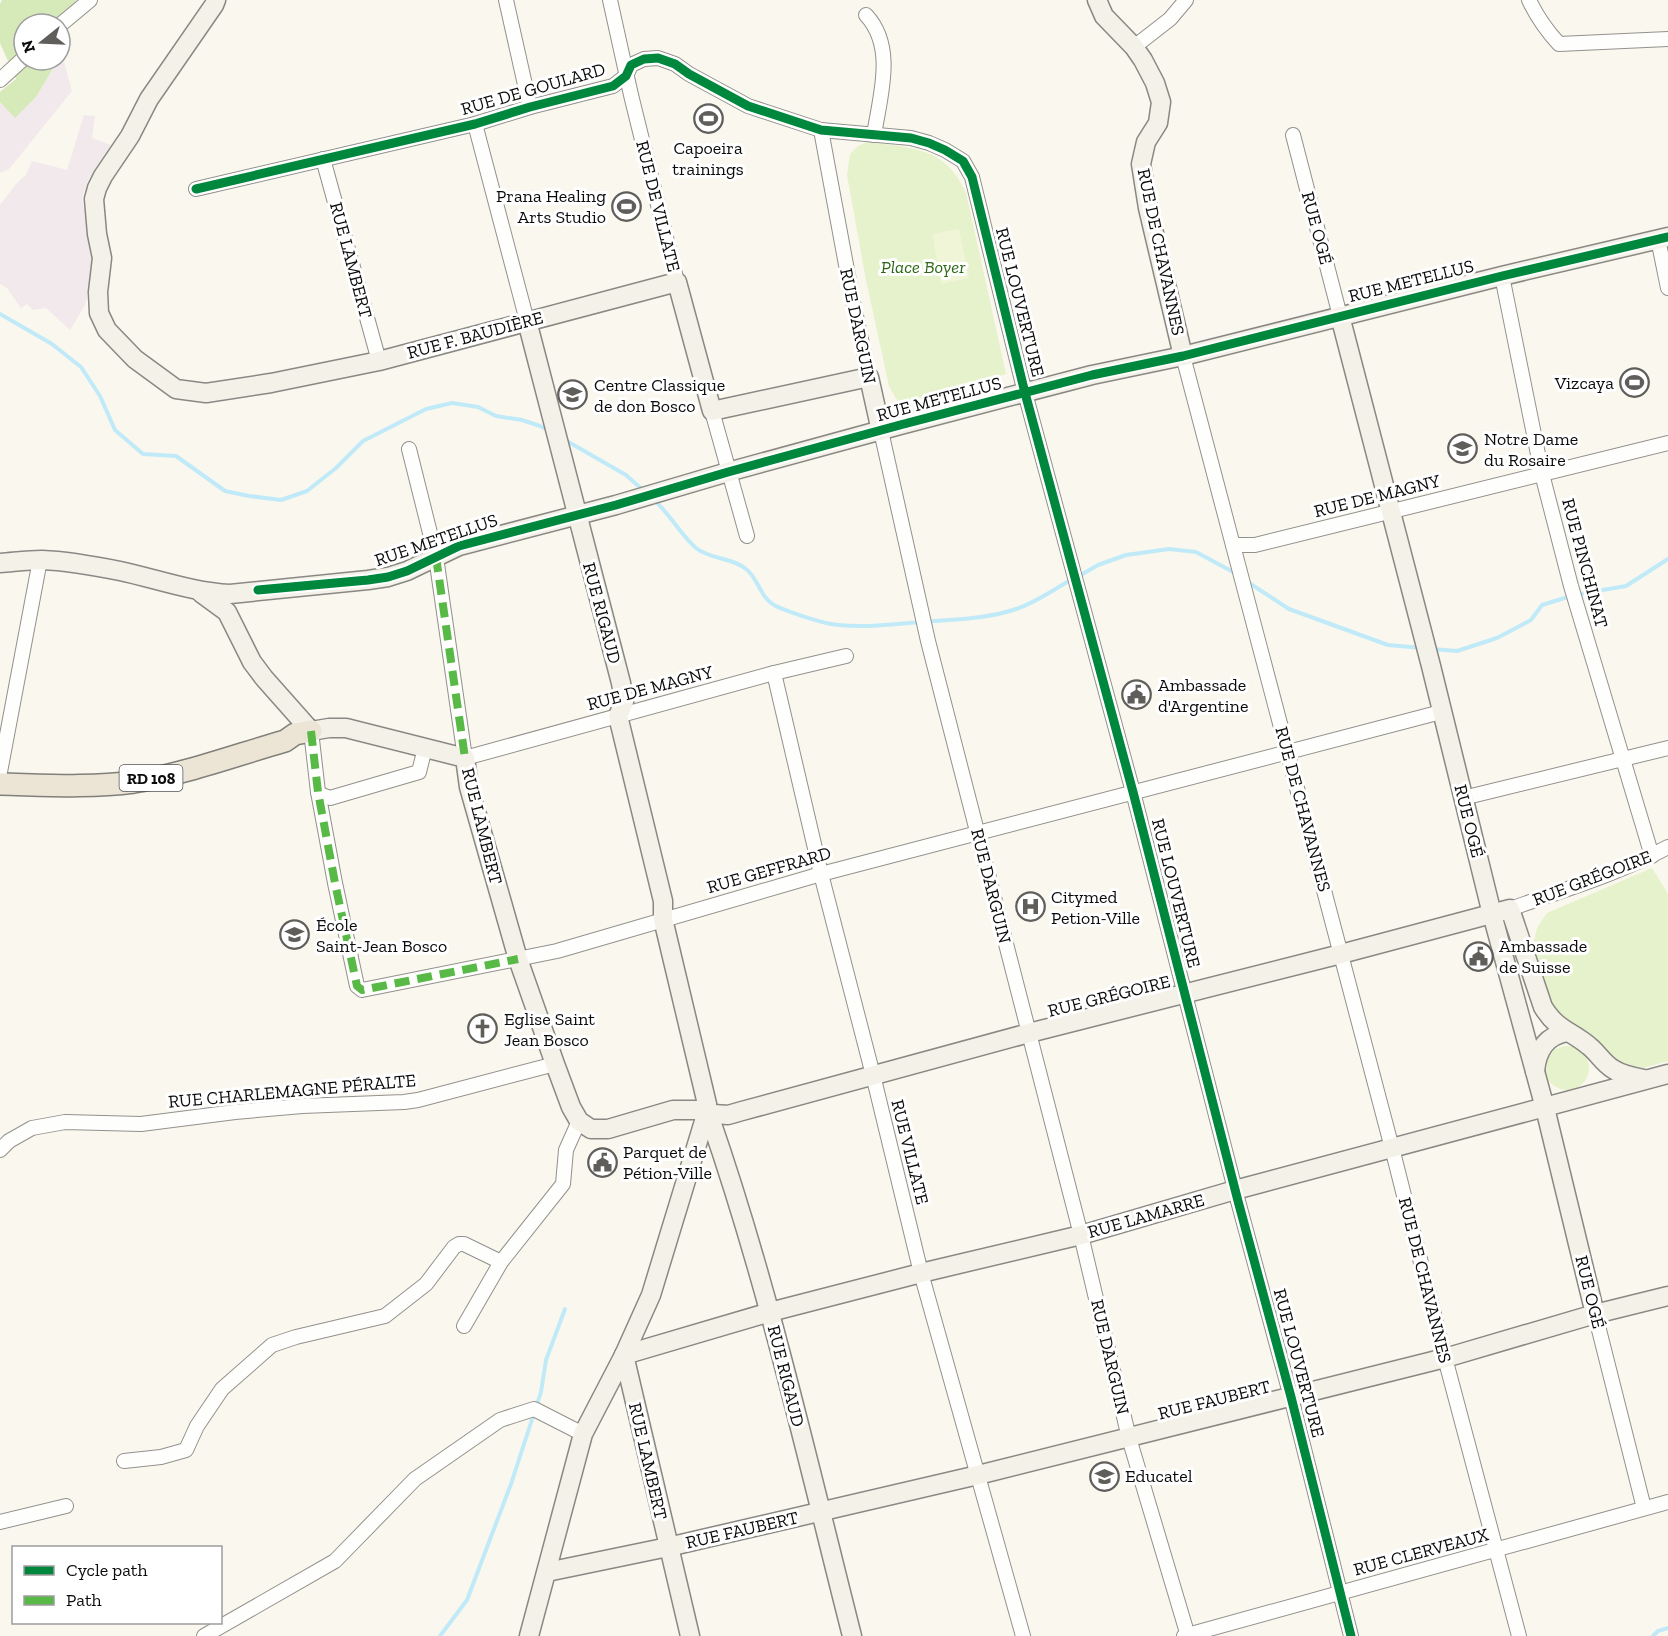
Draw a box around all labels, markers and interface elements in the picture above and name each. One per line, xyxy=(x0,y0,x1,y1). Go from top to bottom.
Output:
north arrow xyxy=(12,12,72,72)
text: N xyxy=(17,38,39,55)
street label: RUE DE GOULARD xyxy=(458,58,608,120)
sports icon: Capoeira trainings xyxy=(692,103,724,135)
place label: Capoeira trainings xyxy=(672,137,744,180)
street label: RUE DE VILLATE xyxy=(631,138,685,274)
street label: RUE DE CHAVANNES xyxy=(1133,167,1189,337)
place label: Prana Healing Arts Studio xyxy=(496,185,606,228)
street label: RUE OGÉ xyxy=(1297,189,1337,267)
sports icon: Prana Healing Arts Studio xyxy=(611,190,643,222)
street label: RUE LAMBERT xyxy=(325,199,377,321)
street label: RUE LOUVERTURE xyxy=(991,225,1049,379)
street label: RUE METELLUS xyxy=(1346,255,1476,307)
park label: Place Boyer xyxy=(881,256,966,278)
street label: RUE DARGUIN xyxy=(835,266,881,386)
street label: RUE F. BAUDIÈRE xyxy=(405,306,545,364)
sports icon: Vizcaya xyxy=(1619,367,1651,399)
street label: RUE METELLUS xyxy=(874,372,1004,426)
place label: Vizcaya xyxy=(1554,372,1614,394)
place label: Centre Classique de don Bosco xyxy=(594,374,725,417)
school or university icon: Centre Classique de don Bosco xyxy=(557,379,589,411)
place label: Notre Dame du Rosaire xyxy=(1484,428,1578,471)
school or university icon: Notre Dame du Rosaire xyxy=(1447,433,1479,465)
street label: RUE DE MAGNY xyxy=(1312,470,1442,522)
street label: RUE PINCHINAT xyxy=(1557,496,1613,630)
street label: RUE METELLUS xyxy=(372,509,500,571)
street label: RUE RIGAUD xyxy=(578,560,626,666)
street label: RUE DE MAGNY xyxy=(585,661,715,715)
place label: Ambassade d'Argentine xyxy=(1158,674,1248,717)
public building icon: Ambassade d'Argentine xyxy=(1121,679,1153,711)
street label: RUE DE CHAVANNES xyxy=(1270,724,1336,894)
road number: RD 108 xyxy=(120,765,182,791)
street label: RUE LAMBERT xyxy=(457,765,507,887)
street label: RUE OGÉ xyxy=(1449,782,1489,860)
street label: RUE LOUVERTURE xyxy=(1147,816,1205,970)
street label: RUE DARGUIN xyxy=(966,826,1016,946)
street label: RUE GEFFRARD xyxy=(704,842,834,898)
street label: RUE GRÉGOIRE xyxy=(1530,845,1654,911)
place label: Citymed Petion-Ville xyxy=(1051,886,1140,929)
hospital icon: Citymed Petion-Ville xyxy=(1014,891,1046,923)
place label: École Saint-Jean Bosco xyxy=(316,914,447,957)
school or university icon: École Saint-Jean Bosco xyxy=(279,919,311,951)
place label: Ambassade de Suisse xyxy=(1499,935,1587,978)
public building icon: Ambassade de Suisse xyxy=(1462,940,1494,972)
street label: RUE GRÉGOIRE xyxy=(1045,970,1173,1022)
place label: Eglise Saint Jean Bosco xyxy=(504,1008,595,1051)
church icon: Eglise Saint Jean Bosco xyxy=(467,1013,499,1045)
street label: RUE CHARLEMAGNE PÉRALTE xyxy=(167,1069,417,1113)
street label: RUE VILLATE xyxy=(886,1097,934,1207)
place label: Parquet de Pétion-Ville xyxy=(623,1141,712,1184)
public building icon: Parquet de Pétion-Ville xyxy=(586,1146,618,1178)
street label: RUE LAMARRE xyxy=(1085,1189,1207,1243)
street label: RUE DE CHAVANNES xyxy=(1394,1195,1456,1365)
street label: RUE OGÉ xyxy=(1570,1253,1610,1331)
street label: RUE LOUVERTURE xyxy=(1269,1286,1329,1440)
street label: RUE DARGUIN xyxy=(1086,1297,1134,1417)
street label: RUE RIGAUD xyxy=(763,1323,809,1429)
street label: RUE FAUBERT xyxy=(1156,1375,1272,1425)
street label: RUE LAMBERT xyxy=(624,1400,672,1522)
school or university icon: Educatel xyxy=(1088,1460,1120,1492)
place label: Educatel xyxy=(1125,1465,1193,1487)
street label: RUE FAUBERT xyxy=(683,1506,801,1554)
street label: RUE CLERVEAUX xyxy=(1351,1523,1491,1581)
legend xyxy=(12,1546,222,1624)
text: Cycle path xyxy=(66,1559,148,1581)
text: Path xyxy=(66,1589,102,1611)

